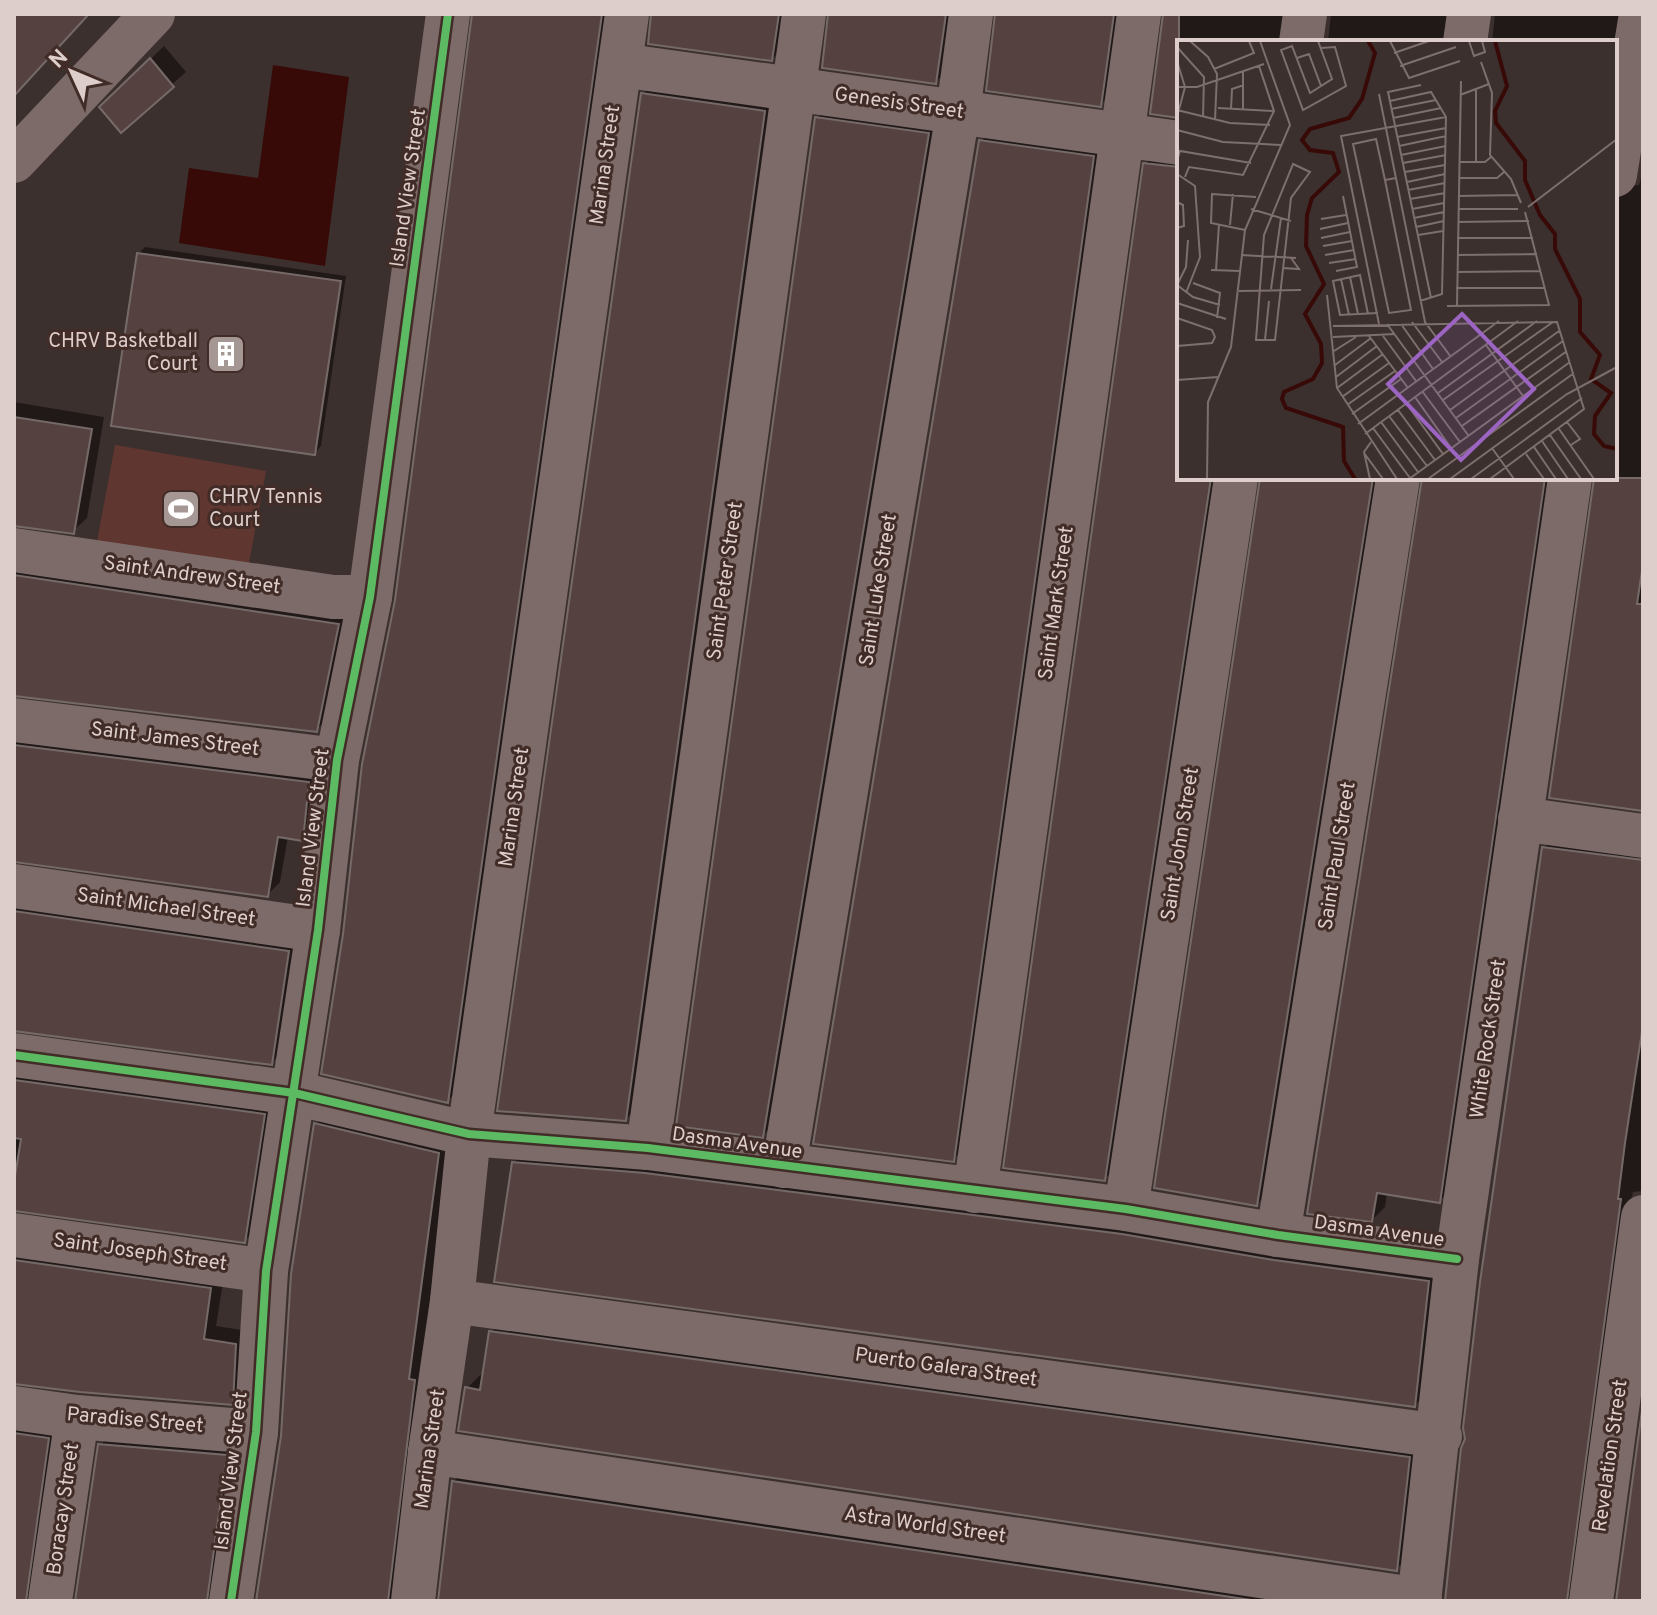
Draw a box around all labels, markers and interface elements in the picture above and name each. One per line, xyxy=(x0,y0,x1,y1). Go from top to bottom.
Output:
north arrow xyxy=(32,32,112,112)
inset map xyxy=(1177,40,1617,480)
text: N xyxy=(44,45,75,75)
street label: Genesis Street xyxy=(833,82,965,126)
street label: Marina Street xyxy=(585,103,627,227)
street label: Island View Street xyxy=(385,107,433,269)
place label: CHRV Basketball Court xyxy=(48,329,198,378)
building icon: CHRV Basketball Court xyxy=(205,333,247,375)
place label: CHRV Tennis Court xyxy=(209,485,323,534)
sports icon: CHRV Tennis Court xyxy=(160,488,202,530)
street label: Saint Peter Street xyxy=(702,500,750,662)
street label: Saint Luke Street xyxy=(854,512,904,668)
street label: Saint Mark Street xyxy=(1033,524,1081,682)
street label: Saint Andrew Street xyxy=(102,551,282,601)
street label: Saint James Street xyxy=(89,717,261,763)
street label: Marina Street xyxy=(494,745,536,869)
street label: Island View Street xyxy=(291,747,337,909)
street label: Saint John Street xyxy=(1156,765,1206,923)
street label: Saint Paul Street xyxy=(1313,780,1363,932)
street label: Saint Michael Street xyxy=(75,883,257,933)
street label: White Rock Street xyxy=(1465,958,1513,1120)
street label: Dasma Avenue xyxy=(670,1122,804,1166)
street label: Dasma Avenue xyxy=(1312,1210,1446,1254)
street label: Saint Joseph Street xyxy=(51,1228,229,1278)
street label: Puerto Galera Street xyxy=(853,1342,1039,1394)
street label: Revelation Street xyxy=(1587,1378,1635,1534)
street label: Marina Street xyxy=(410,1387,452,1511)
street label: Island View Street xyxy=(209,1390,255,1552)
street label: Paradise Street xyxy=(66,1402,204,1440)
street label: Boracay Street xyxy=(42,1441,86,1577)
street label: Astra World Street xyxy=(842,1502,1008,1550)

